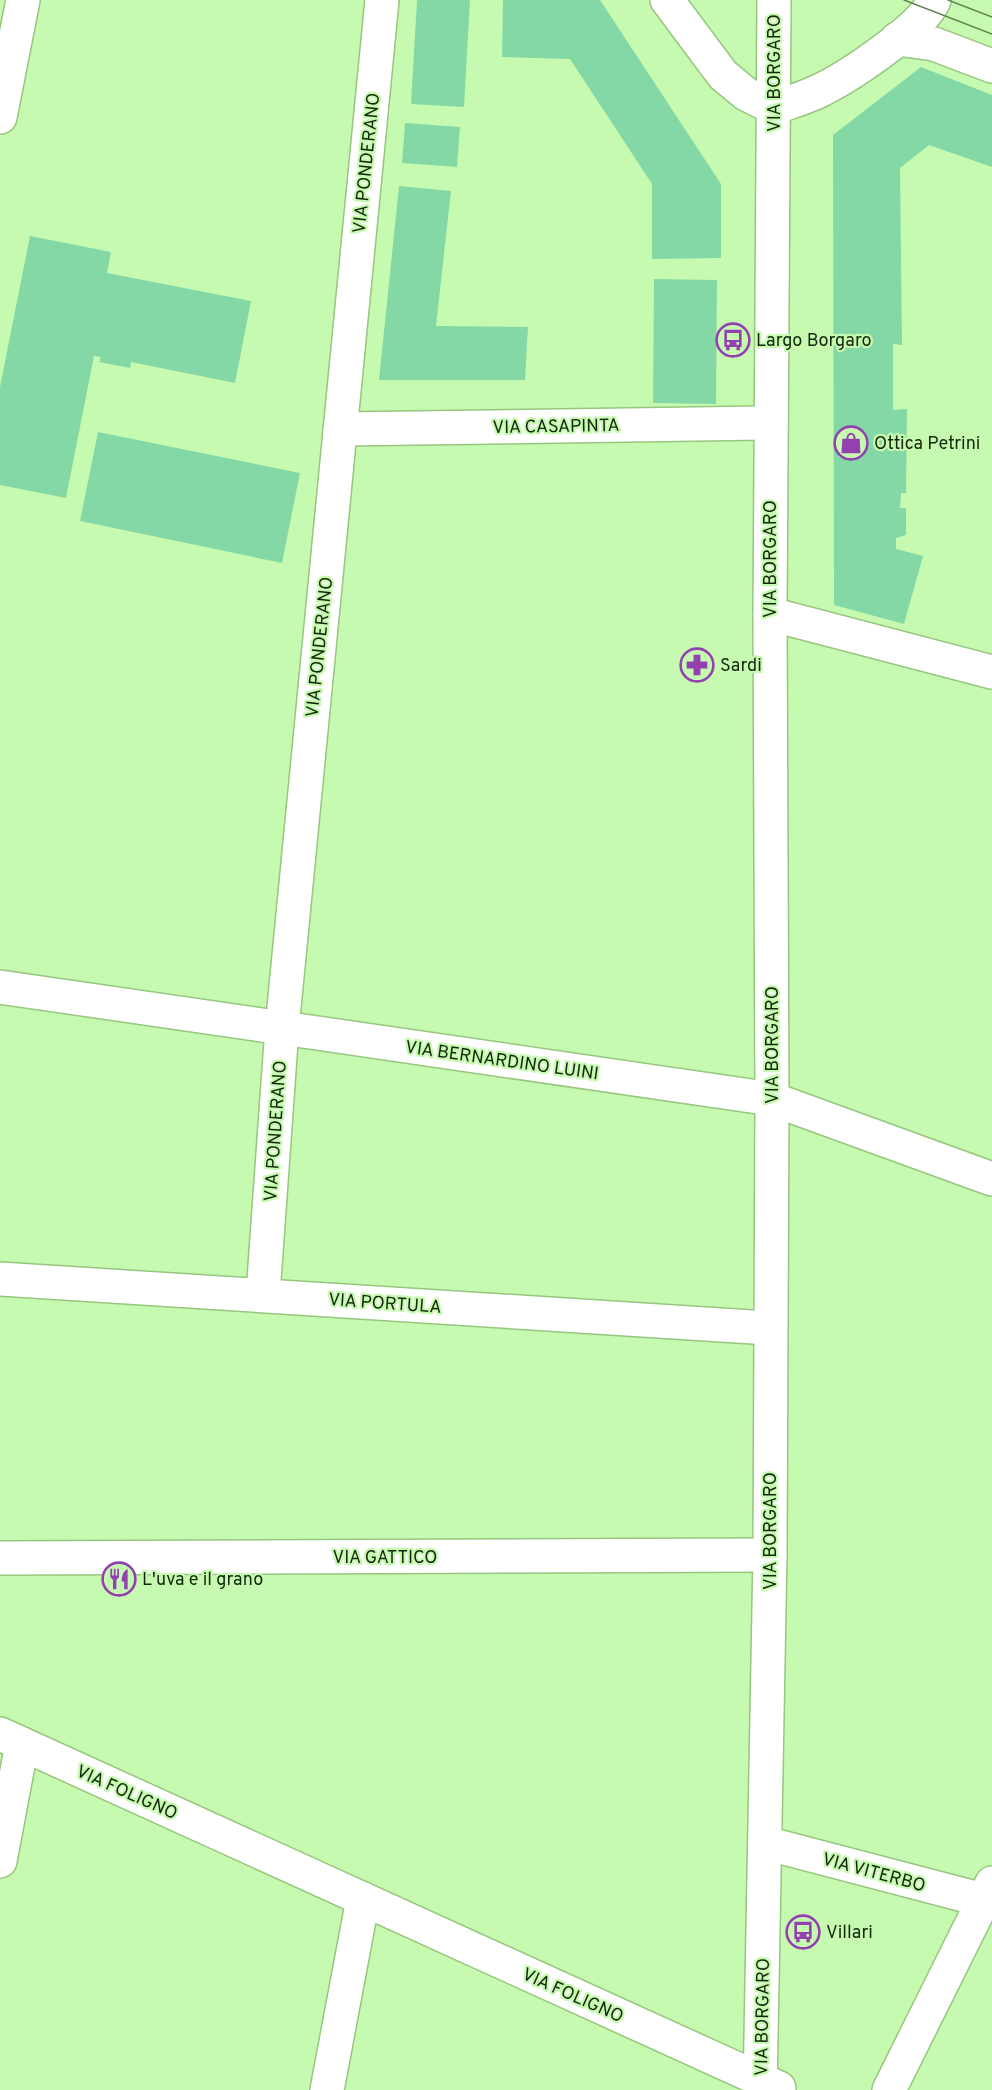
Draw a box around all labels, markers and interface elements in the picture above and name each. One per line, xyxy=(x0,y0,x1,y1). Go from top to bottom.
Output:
street label: VIA BORGARO xyxy=(764,14,787,132)
street label: VIA PONDERANO xyxy=(349,92,386,235)
bus stop icon: Largo Borgaro xyxy=(715,322,751,358)
place label: Largo Borgaro xyxy=(756,330,872,353)
street label: VIA CASAPINTA xyxy=(492,415,620,440)
shop icon: Ottica Petrini xyxy=(833,425,869,461)
place label: Ottica Petrini xyxy=(874,433,980,456)
street label: VIA BORGARO xyxy=(760,500,783,618)
street label: VIA PONDERANO xyxy=(302,576,339,719)
pharmacy icon: Sardi xyxy=(679,647,715,683)
place label: Sardi xyxy=(720,655,762,678)
street label: VIA BORGARO xyxy=(762,986,785,1104)
street label: VIA BERNARDINO LUINI xyxy=(404,1037,600,1086)
street label: VIA PONDERANO xyxy=(260,1060,293,1202)
street label: VIA PORTULA xyxy=(327,1289,442,1320)
street label: VIA BORGARO xyxy=(760,1472,783,1590)
street label: VIA GATTICO xyxy=(333,1547,437,1570)
restaurant icon: L'uva e il grano xyxy=(101,1561,137,1597)
place label: L'uva e il grano xyxy=(142,1569,263,1592)
street label: VIA FOLIGNO xyxy=(72,1761,181,1826)
street label: VIA VITERBO xyxy=(819,1849,928,1898)
bus stop icon: Villari xyxy=(785,1914,821,1950)
place label: Villari xyxy=(826,1922,873,1945)
street label: VIA BORGARO xyxy=(751,1958,776,2076)
street label: VIA FOLIGNO xyxy=(518,1964,627,2029)

